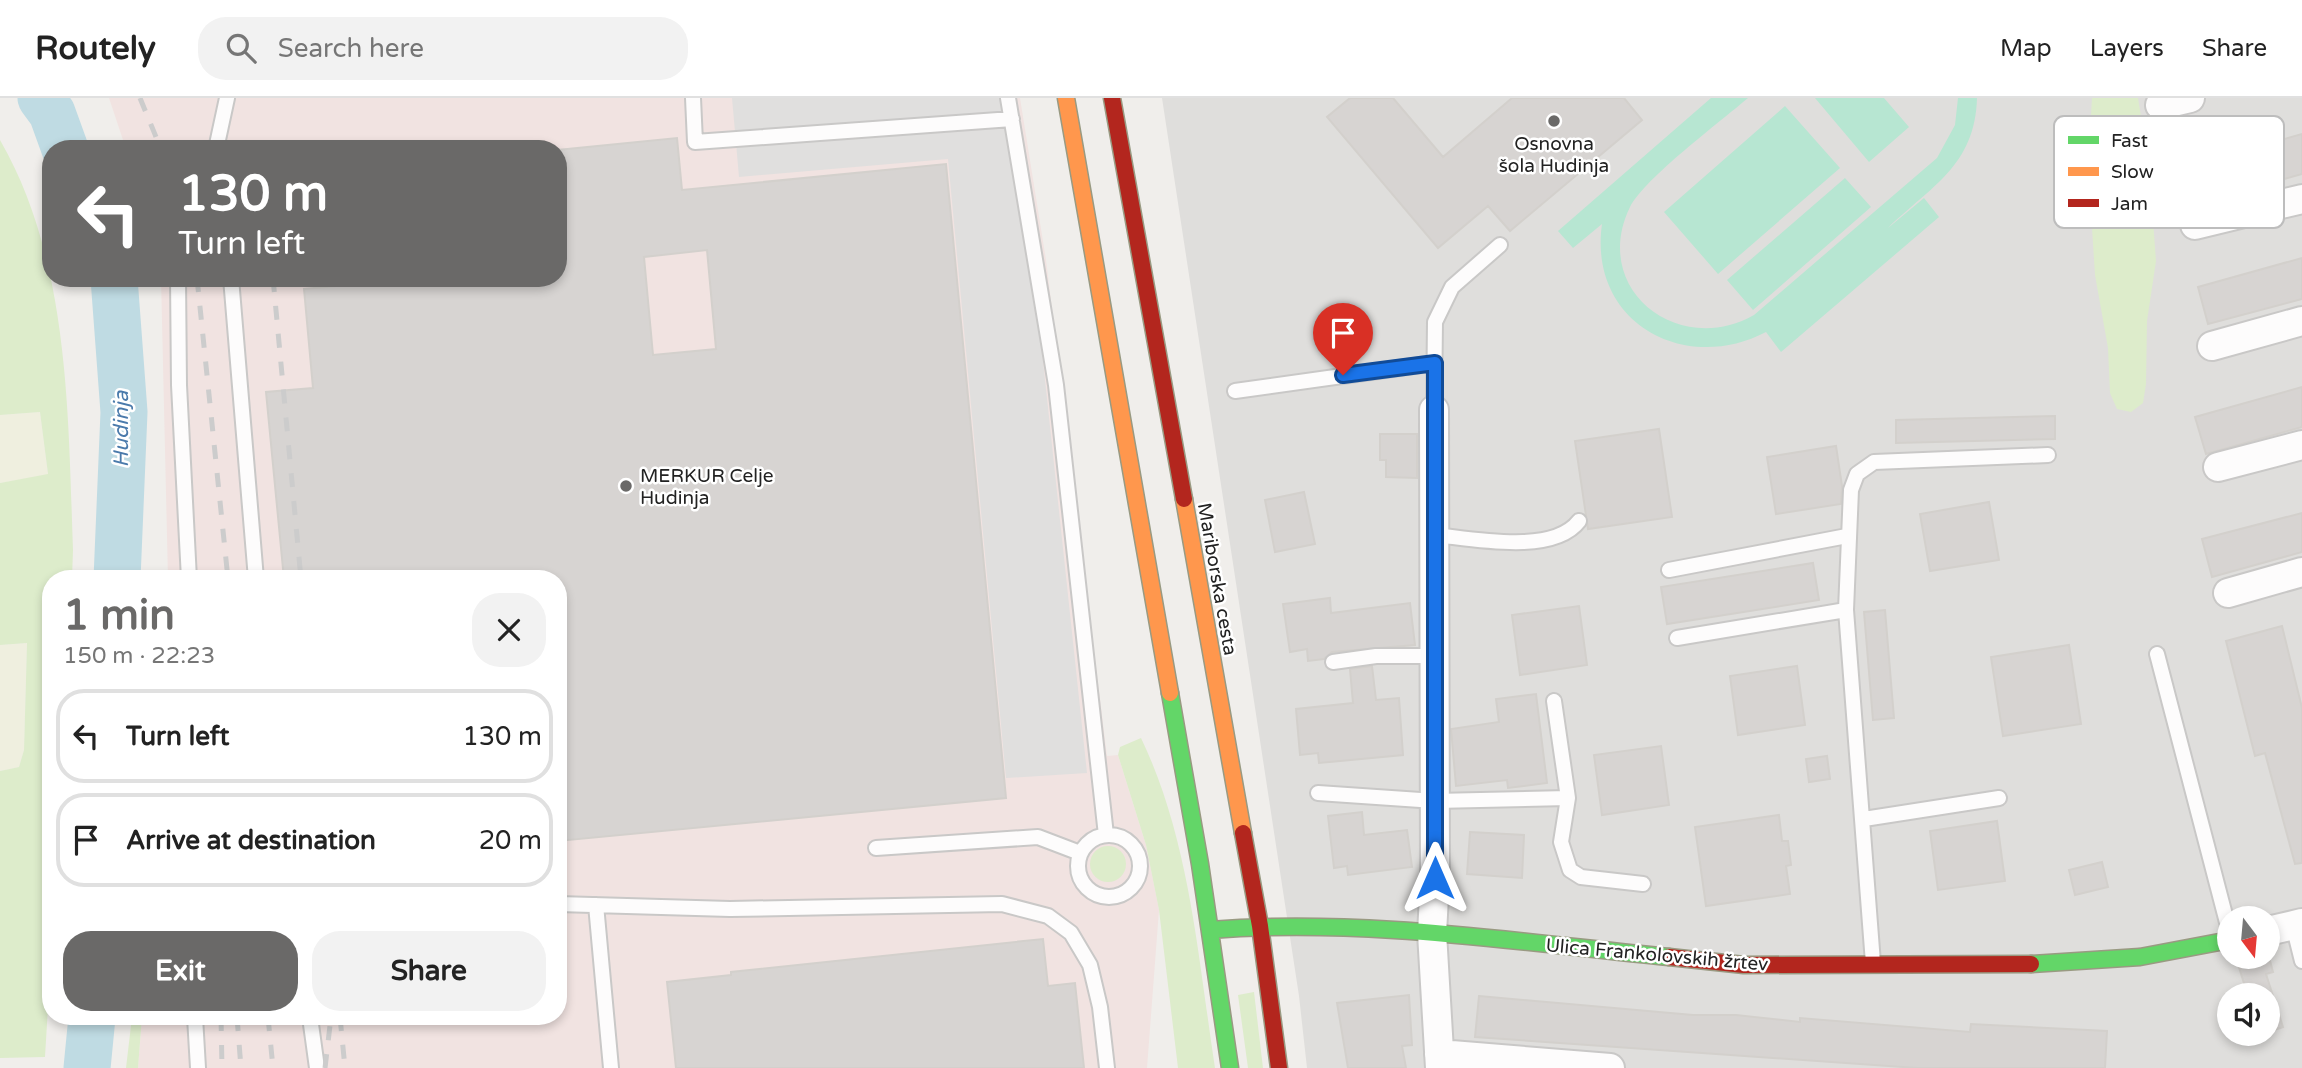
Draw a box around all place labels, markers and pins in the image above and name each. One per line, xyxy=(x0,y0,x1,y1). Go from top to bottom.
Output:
marker: Osnovna šola Hudinja xyxy=(1546,113,1562,129)
place label: Osnovna šola Hudinja xyxy=(1499,133,1609,177)
pin xyxy=(1313,303,1373,375)
place label: MERKUR Celje Hudinja xyxy=(640,465,774,509)
marker: MERKUR Celje Hudinja xyxy=(618,478,634,494)

